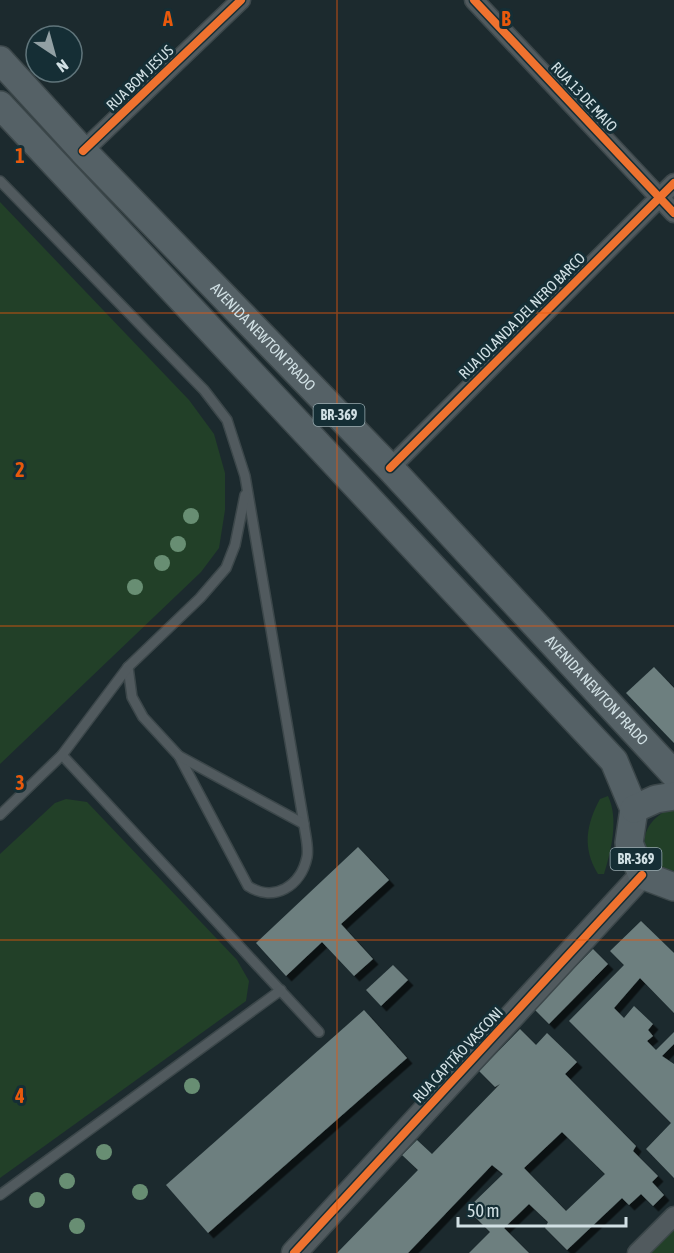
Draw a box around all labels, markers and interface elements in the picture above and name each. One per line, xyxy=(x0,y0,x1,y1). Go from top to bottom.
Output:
text: A xyxy=(162,7,173,30)
text: B xyxy=(501,7,511,30)
north arrow xyxy=(24,24,84,84)
street label: RUA BOM JESUS xyxy=(103,42,177,114)
text: N xyxy=(54,56,72,76)
street label: RUA 13 DE MAIO xyxy=(548,58,621,135)
text: 1 xyxy=(15,144,25,167)
street label: RUA IOLANDA DEL NERO BARCO xyxy=(455,249,588,382)
street label: AVENIDA NEWTON PRADO xyxy=(208,279,319,394)
road number: BR-369 xyxy=(314,404,364,426)
text: 2 xyxy=(15,458,25,481)
street label: AVENIDA NEWTON PRADO xyxy=(542,632,652,748)
text: 3 xyxy=(15,771,25,794)
road number: BR-369 xyxy=(610,848,662,870)
street label: RUA CAPITÃO VASCONI xyxy=(409,1004,506,1106)
text: 4 xyxy=(14,1084,25,1107)
scale bar xyxy=(458,1190,626,1228)
text: 50 m xyxy=(467,1200,499,1221)

